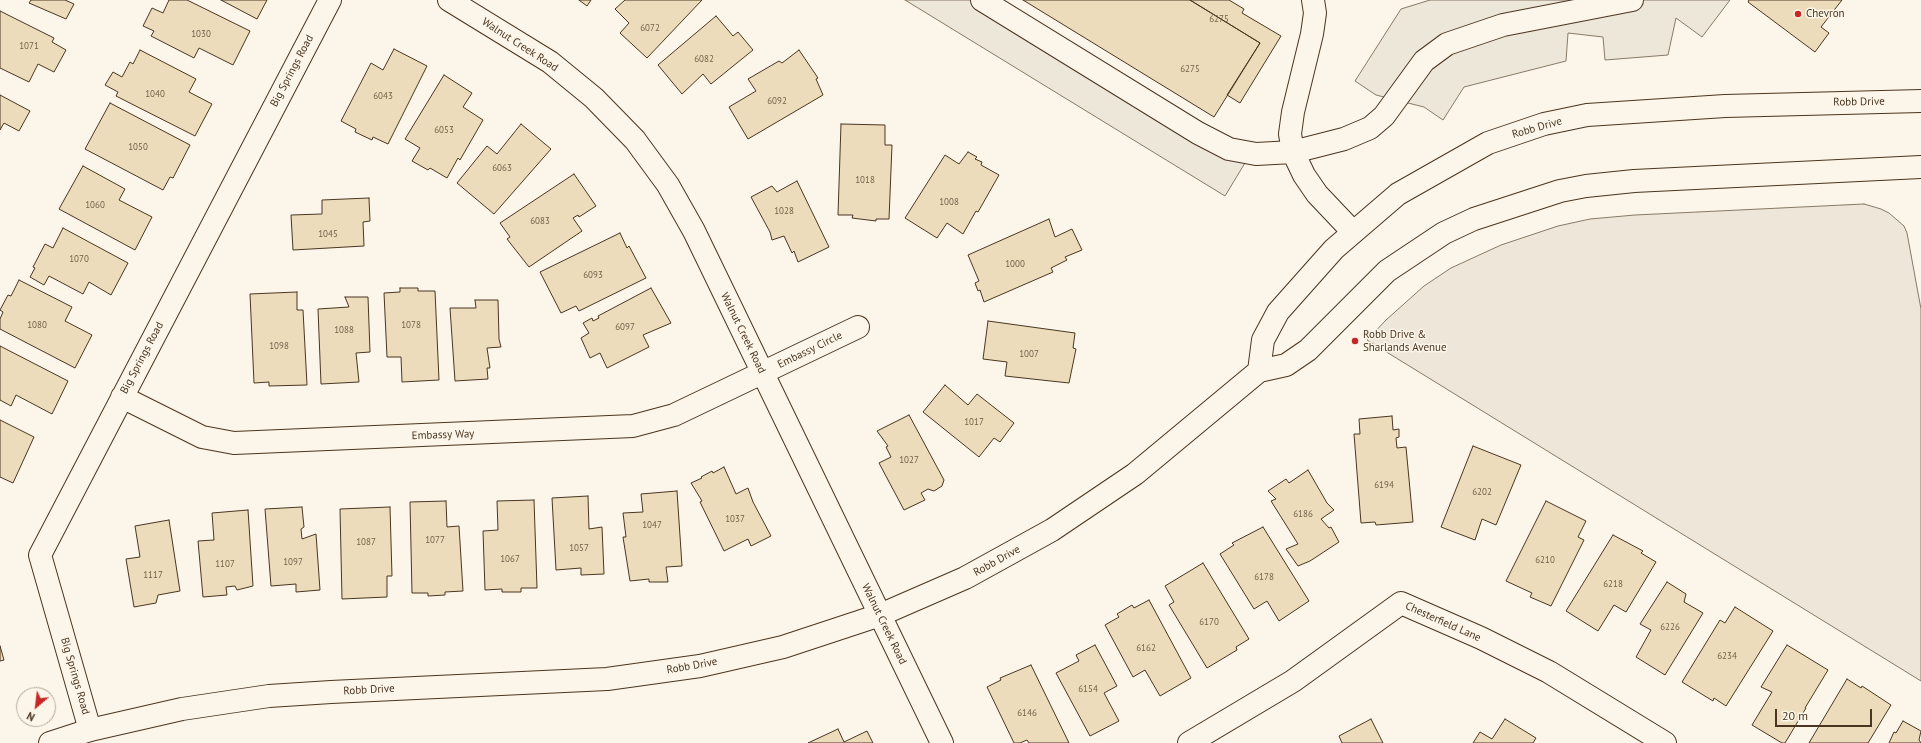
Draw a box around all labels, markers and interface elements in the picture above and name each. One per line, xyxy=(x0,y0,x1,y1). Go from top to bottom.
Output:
place label: Chevron xyxy=(1806,7,1845,21)
marker: Chevron xyxy=(1793,9,1803,19)
house number: 6275 xyxy=(1209,14,1229,24)
street label: Walnut Creek Road xyxy=(479,15,561,75)
house number: 6072 xyxy=(640,23,660,33)
house number: 1030 xyxy=(191,29,211,39)
street label: Big Springs Road xyxy=(268,33,316,109)
house number: 1071 xyxy=(19,41,39,51)
house number: 6082 xyxy=(694,54,714,64)
house number: 6275 xyxy=(1180,64,1200,74)
house number: 1040 xyxy=(145,89,165,99)
house number: 6043 xyxy=(373,91,393,101)
street label: Robb Drive xyxy=(1833,95,1885,109)
house number: 6092 xyxy=(767,96,787,106)
street label: Robb Drive xyxy=(1510,115,1564,141)
house number: 6053 xyxy=(434,125,454,135)
house number: 1050 xyxy=(128,142,148,152)
house number: 6063 xyxy=(492,163,512,173)
house number: 1018 xyxy=(855,175,875,185)
house number: 1008 xyxy=(939,197,959,207)
house number: 1060 xyxy=(85,200,105,210)
house number: 1028 xyxy=(774,206,794,216)
house number: 6083 xyxy=(530,216,550,226)
house number: 1045 xyxy=(318,229,338,239)
house number: 1070 xyxy=(69,254,89,264)
house number: 1000 xyxy=(1005,259,1025,269)
house number: 6093 xyxy=(583,270,603,280)
street label: Walnut Creek Road xyxy=(718,290,768,376)
house number: 1080 xyxy=(27,320,47,330)
street label: Big Springs Road xyxy=(118,320,166,396)
house number: 1078 xyxy=(401,320,421,330)
house number: 6097 xyxy=(615,322,635,332)
house number: 1088 xyxy=(334,325,354,335)
place label: Robb Drive & Sharlands Avenue xyxy=(1363,328,1447,354)
street label: Embassy Circle xyxy=(776,329,844,371)
marker: Robb Drive & Sharlands Avenue xyxy=(1350,336,1360,346)
house number: 1098 xyxy=(269,341,289,351)
house number: 1007 xyxy=(1019,349,1039,359)
house number: 1017 xyxy=(964,417,984,427)
street label: Embassy Way xyxy=(411,427,475,443)
house number: 1027 xyxy=(899,455,919,465)
house number: 6194 xyxy=(1374,480,1394,490)
house number: 6202 xyxy=(1472,487,1492,497)
house number: 6186 xyxy=(1293,509,1313,519)
house number: 1037 xyxy=(725,514,745,524)
house number: 1047 xyxy=(642,520,662,530)
house number: 1077 xyxy=(425,535,445,545)
house number: 1087 xyxy=(356,537,376,547)
house number: 1057 xyxy=(569,543,589,553)
street label: Robb Drive xyxy=(971,543,1023,579)
house number: 1067 xyxy=(500,554,520,564)
house number: 6210 xyxy=(1535,555,1555,565)
house number: 1097 xyxy=(283,557,303,567)
house number: 1107 xyxy=(215,559,235,569)
house number: 1117 xyxy=(143,570,163,580)
house number: 6178 xyxy=(1254,572,1274,582)
house number: 6218 xyxy=(1603,579,1623,589)
street label: Walnut Creek Road xyxy=(859,581,909,667)
street label: Chesterfield Lane xyxy=(1403,599,1483,645)
house number: 6170 xyxy=(1199,617,1219,627)
house number: 6226 xyxy=(1660,622,1680,632)
street label: Big Springs Road xyxy=(58,636,92,716)
house number: 6162 xyxy=(1136,643,1156,653)
house number: 6234 xyxy=(1717,651,1737,661)
street label: Robb Drive xyxy=(666,655,718,677)
street label: Robb Drive xyxy=(343,682,395,698)
house number: 6154 xyxy=(1078,684,1098,694)
north arrow xyxy=(16,687,56,727)
scale bar xyxy=(1777,701,1874,727)
house number: 6146 xyxy=(1017,708,1037,718)
text: 20 m xyxy=(1782,708,1808,723)
text: N xyxy=(24,709,37,725)

